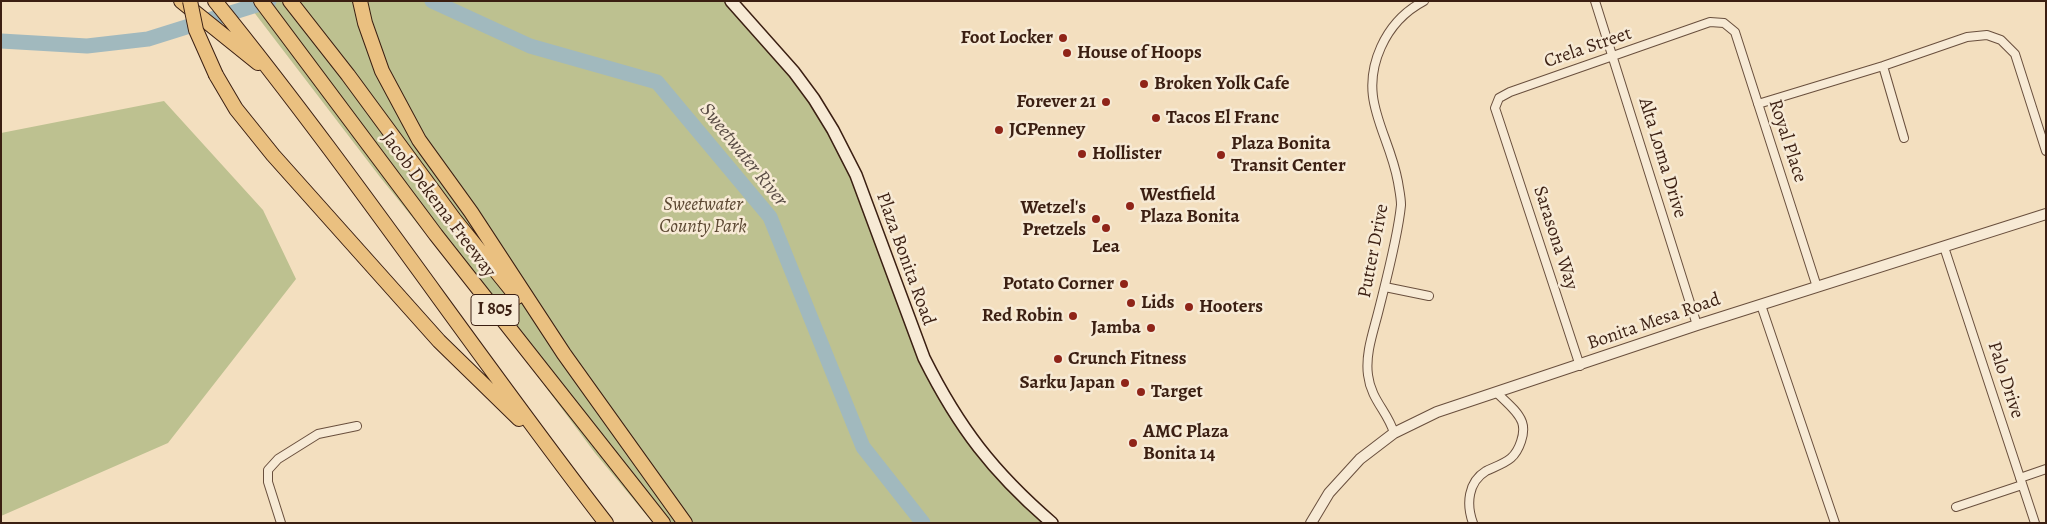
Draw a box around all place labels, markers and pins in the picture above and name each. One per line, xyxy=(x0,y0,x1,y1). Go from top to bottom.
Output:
place label: Foot Locker xyxy=(961,27,1053,49)
marker: Foot Locker xyxy=(1057,32,1069,44)
place label: House of Hoops xyxy=(1077,42,1202,64)
marker: House of Hoops xyxy=(1061,47,1073,59)
place label: Broken Yolk Cafe xyxy=(1154,73,1290,95)
marker: Broken Yolk Cafe xyxy=(1138,78,1150,90)
place label: Forever 21 xyxy=(1016,91,1096,113)
marker: Forever 21 xyxy=(1100,96,1112,108)
place label: Tacos El Franc xyxy=(1166,107,1279,129)
marker: Tacos El Franc xyxy=(1150,112,1162,124)
place label: JCPenney xyxy=(1009,119,1085,141)
marker: JCPenney xyxy=(993,124,1005,136)
place label: Plaza Bonita Transit Center xyxy=(1231,133,1346,177)
place label: Hollister xyxy=(1092,143,1162,165)
marker: Hollister xyxy=(1076,148,1088,160)
marker: Plaza Bonita Transit Center xyxy=(1215,149,1227,161)
place label: Westfield Plaza Bonita xyxy=(1140,184,1240,228)
place label: Wetzel's Pretzels xyxy=(1020,197,1086,241)
marker: Westfield Plaza Bonita xyxy=(1124,200,1136,212)
marker: Wetzel's Pretzels xyxy=(1090,213,1102,225)
marker: Lea xyxy=(1100,222,1112,234)
place label: Lea xyxy=(1092,236,1120,258)
place label: Potato Corner xyxy=(1003,273,1114,295)
marker: Potato Corner xyxy=(1118,278,1130,290)
place label: Lids xyxy=(1141,292,1175,314)
place label: Hooters xyxy=(1199,296,1263,318)
marker: Lids xyxy=(1125,297,1137,309)
marker: Hooters xyxy=(1183,301,1195,313)
place label: Red Robin xyxy=(982,305,1063,327)
marker: Red Robin xyxy=(1067,310,1079,322)
place label: Jamba xyxy=(1091,317,1141,339)
marker: Jamba xyxy=(1145,322,1157,334)
place label: Crunch Fitness xyxy=(1068,348,1187,370)
marker: Crunch Fitness xyxy=(1052,353,1064,365)
place label: Sarku Japan xyxy=(1020,372,1115,394)
marker: Sarku Japan xyxy=(1119,377,1131,389)
place label: Target xyxy=(1151,381,1203,403)
marker: Target xyxy=(1135,386,1147,398)
place label: AMC Plaza Bonita 14 xyxy=(1143,421,1229,465)
marker: AMC Plaza Bonita 14 xyxy=(1127,437,1139,449)

